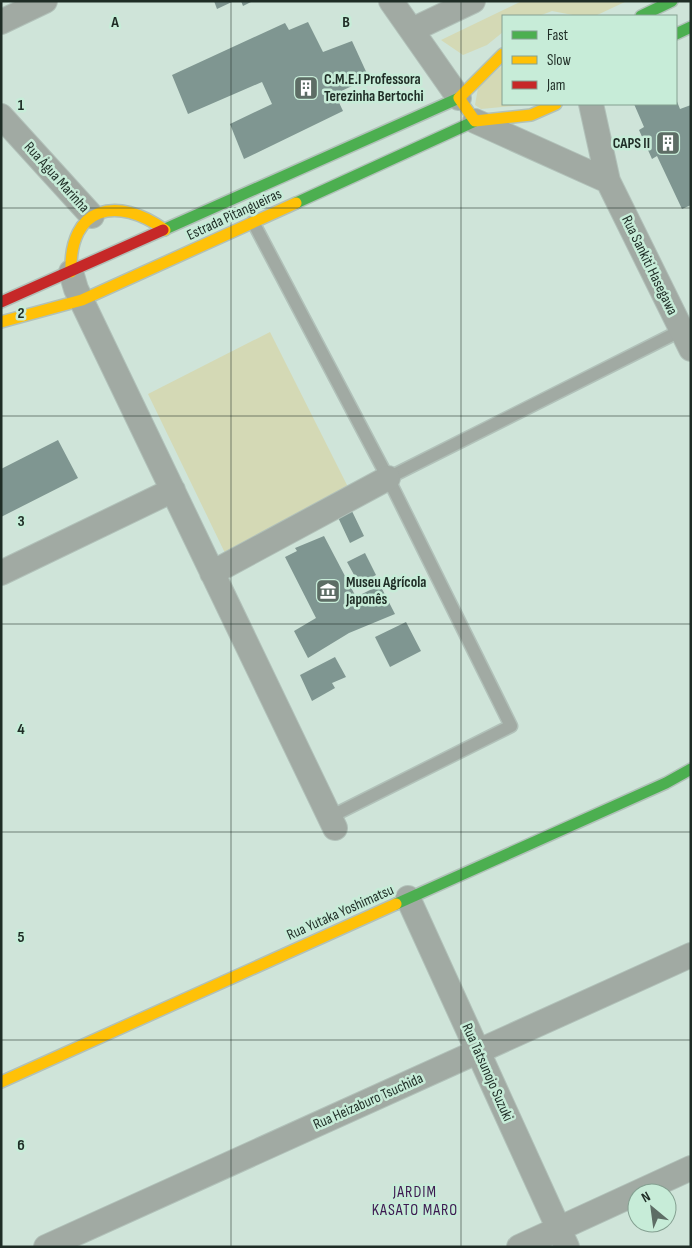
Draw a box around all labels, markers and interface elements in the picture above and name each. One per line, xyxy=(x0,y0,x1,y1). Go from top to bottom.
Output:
text: A xyxy=(110,13,119,32)
text: B xyxy=(342,13,350,32)
legend xyxy=(502,15,677,105)
text: Fast xyxy=(547,26,569,45)
text: Slow xyxy=(547,51,571,70)
place label: C.M.E.I Professora Terezinha Bertochi xyxy=(324,70,423,106)
building icon: C.M.E.I Professora Terezinha Bertochi xyxy=(293,75,319,101)
text: Jam xyxy=(546,76,565,95)
text: 1 xyxy=(18,96,25,115)
building icon: CAPS II xyxy=(655,130,681,156)
place label: CAPS II xyxy=(613,134,650,153)
street label: Rua Água Marinha xyxy=(20,138,94,217)
street label: Estrada Pitangueiras xyxy=(184,184,285,245)
street label: Rua Sankiti Hasegawa xyxy=(617,212,682,318)
text: 2 xyxy=(17,304,25,323)
text: 3 xyxy=(17,512,25,531)
place label: Museu Agrícola Japonês xyxy=(345,573,426,609)
museum icon: Museu Agrícola Japonês xyxy=(315,578,341,604)
text: 4 xyxy=(17,720,25,739)
street label: Rua Yutaka Yoshimatsu xyxy=(284,880,397,945)
text: 5 xyxy=(17,928,25,947)
street label: Rua Tatsunojo Suzuki xyxy=(457,1020,518,1124)
street label: Rua Heizaburo Tsuchida xyxy=(310,1069,426,1134)
text: 6 xyxy=(17,1136,25,1155)
district label: JARDIM KASATO MARO xyxy=(372,1183,458,1220)
north arrow xyxy=(627,1183,677,1233)
text: N xyxy=(639,1188,653,1206)

